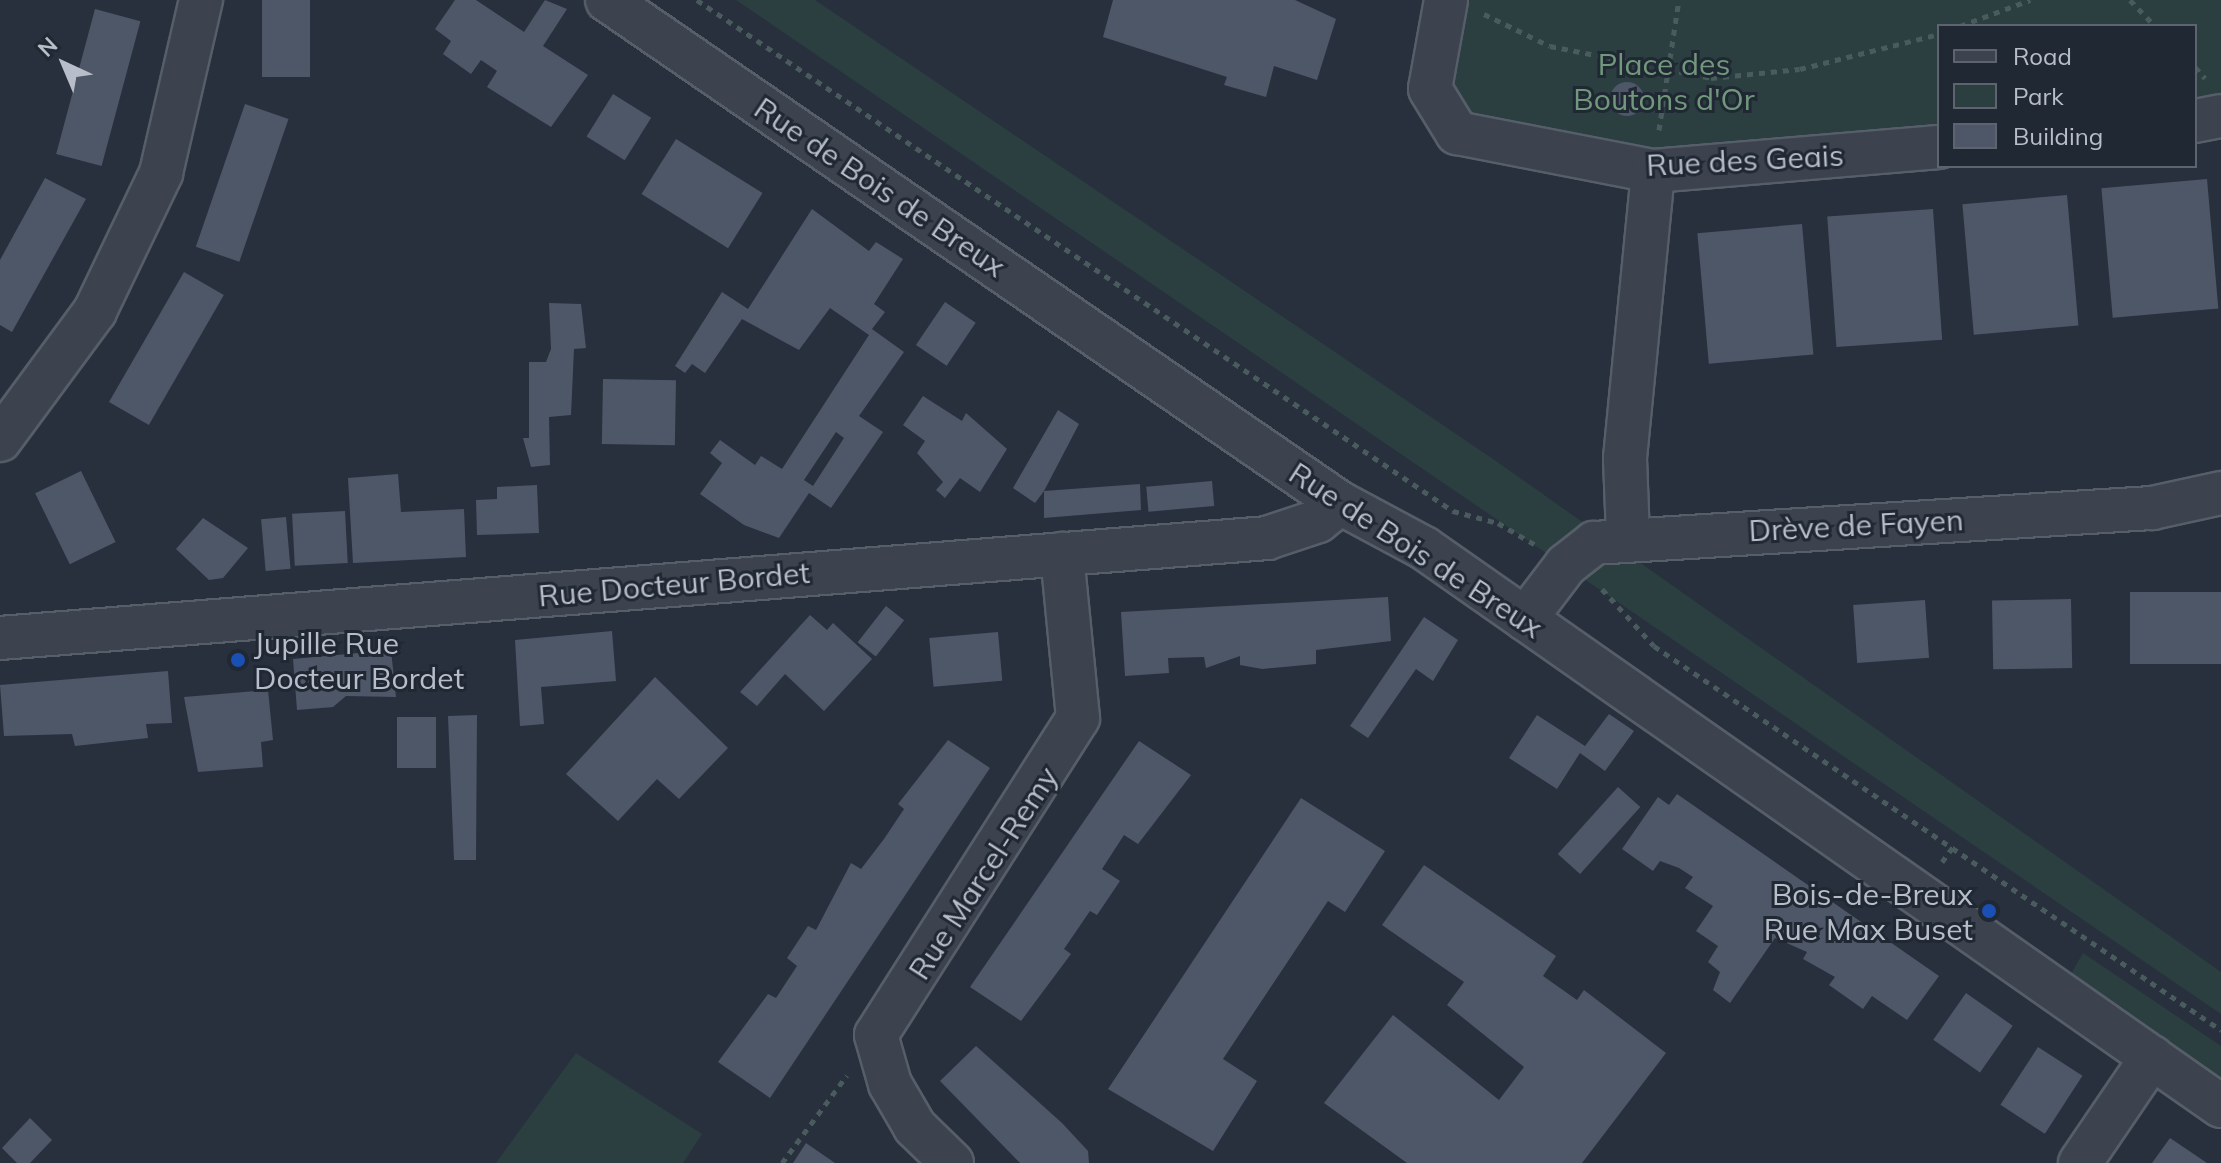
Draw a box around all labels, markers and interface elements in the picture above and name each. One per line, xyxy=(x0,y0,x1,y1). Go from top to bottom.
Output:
north arrow xyxy=(24,24,104,104)
legend xyxy=(1937,24,2197,168)
text: N xyxy=(32,31,63,63)
text: Road xyxy=(2013,41,2072,71)
park label: Place des Boutons d'Or xyxy=(1573,46,1755,116)
text: Park xyxy=(2013,81,2064,111)
street label: Rue de Bois de Breux xyxy=(748,90,1012,284)
text: Building xyxy=(2013,121,2103,151)
street label: Rue des Geais xyxy=(1645,137,1845,183)
street label: Rue de Bois de Breux xyxy=(1283,455,1549,645)
street label: Drève de Fayen xyxy=(1748,501,1964,549)
street label: Rue Docteur Bordet xyxy=(537,554,811,614)
place label: Jupille Rue Docteur Bordet xyxy=(254,625,464,696)
marker: Jupille Rue Docteur Bordet xyxy=(229,651,247,669)
street label: Rue Marcel-Remy xyxy=(901,760,1065,986)
place label: Bois-de-Breux Rue Max Buset xyxy=(1764,876,1973,946)
marker: Bois-de-Breux Rue Max Buset xyxy=(1980,902,1998,920)

